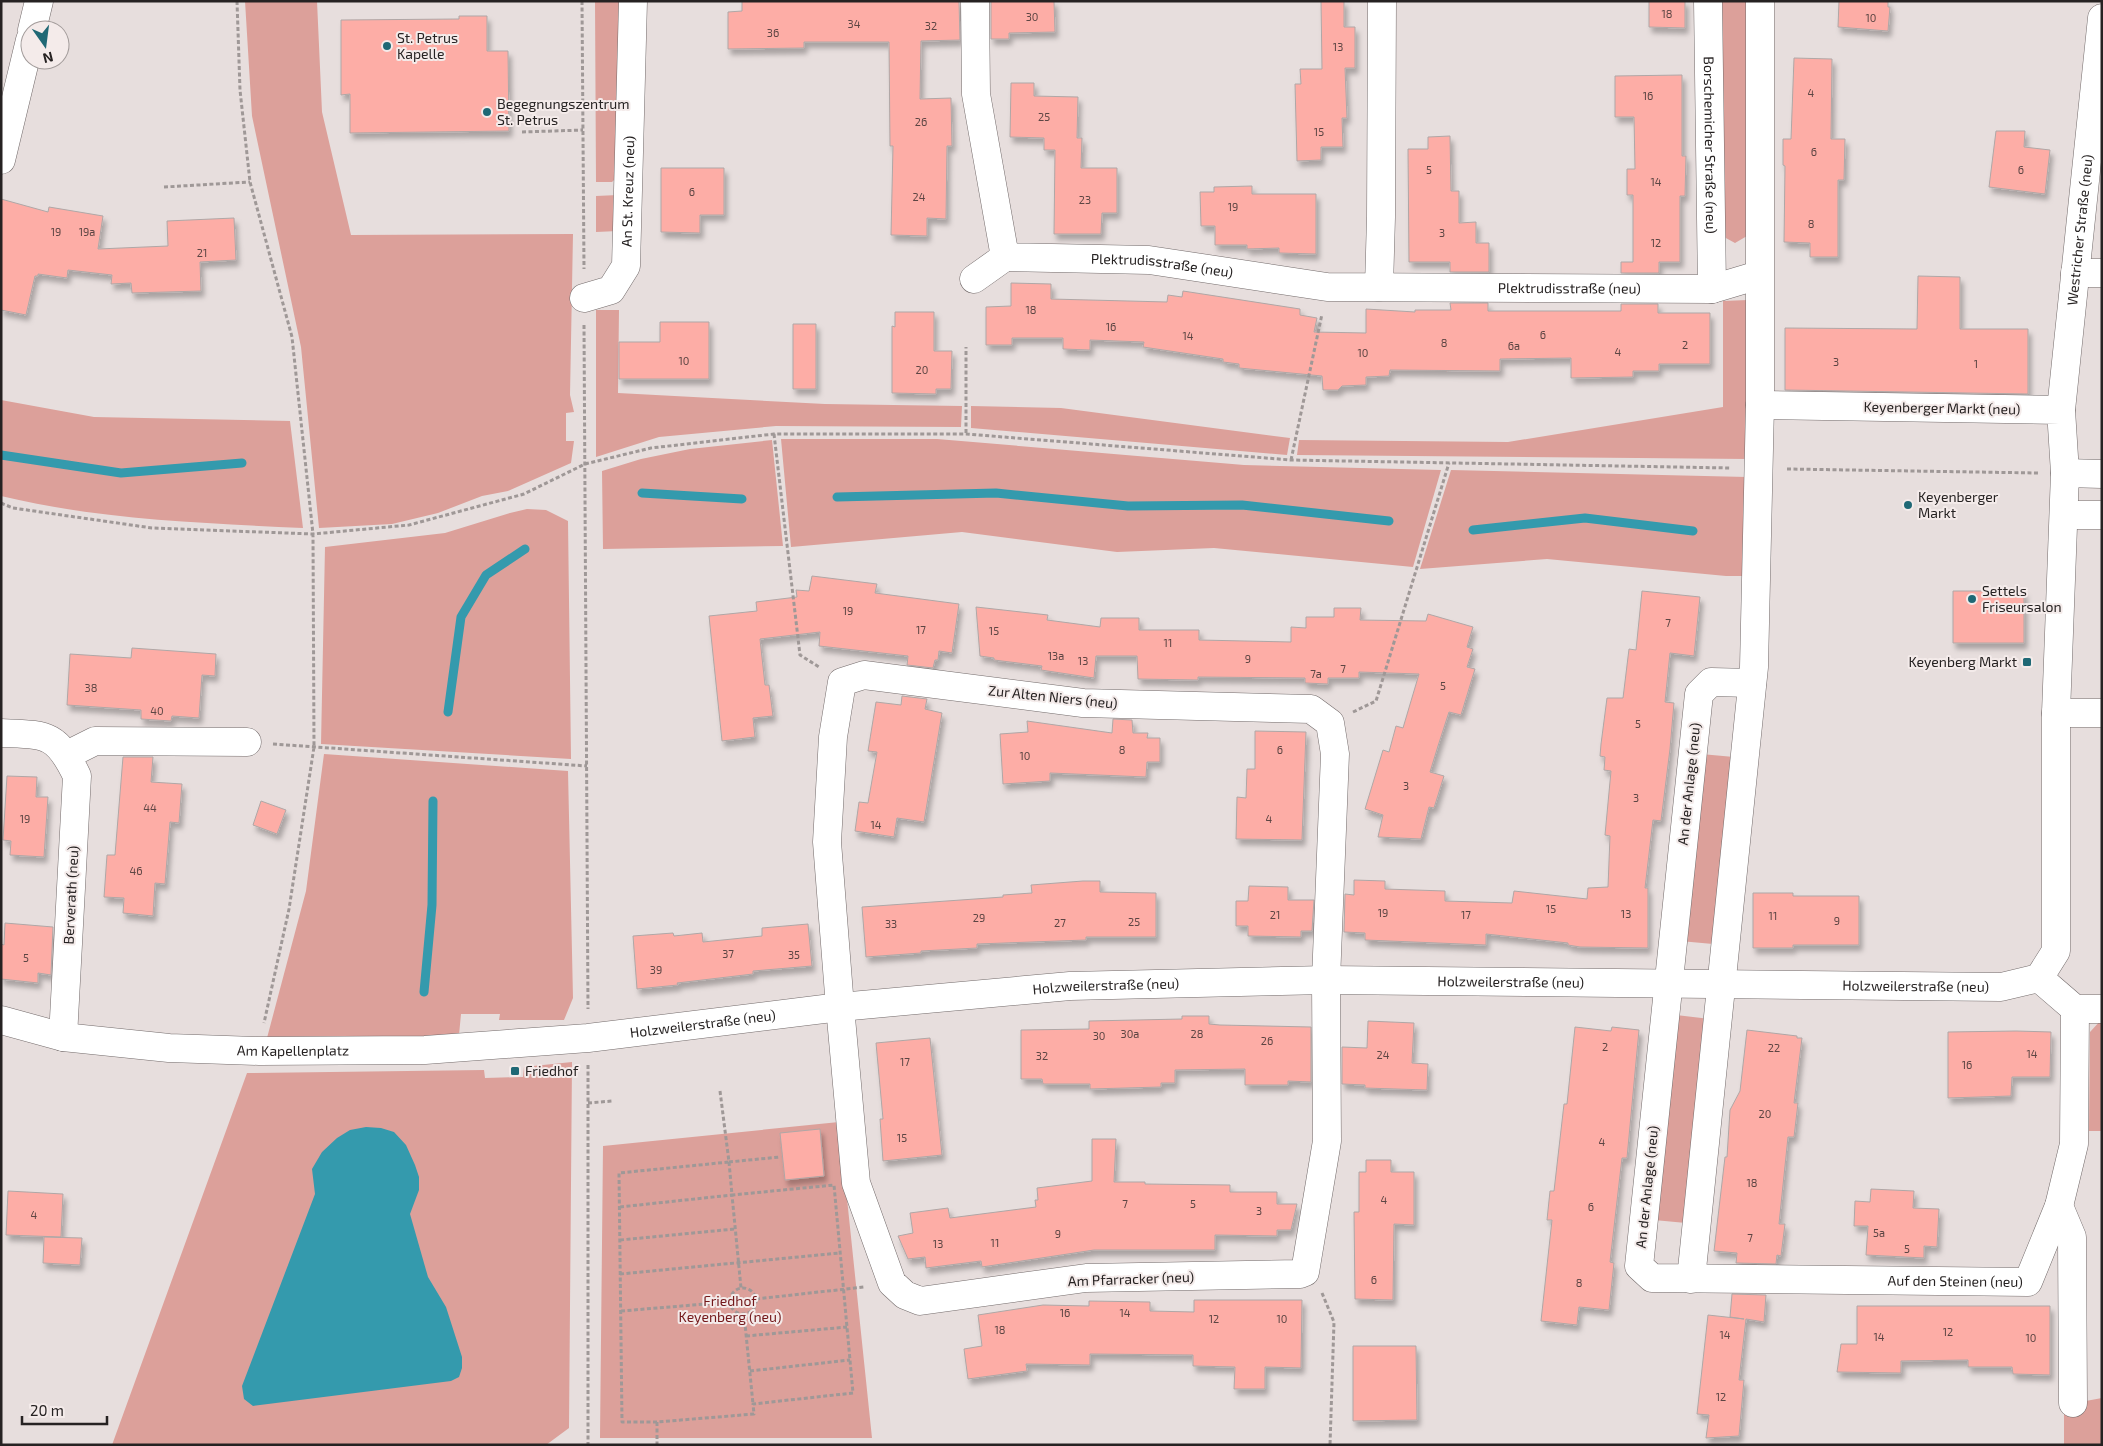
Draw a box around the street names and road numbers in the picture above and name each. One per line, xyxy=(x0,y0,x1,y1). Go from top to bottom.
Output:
street label: Borschemicher Straße (neu) xyxy=(1701,56,1720,234)
street label: An St. Kreuz (neu) xyxy=(618,136,637,247)
street label: Westricher Straße (neu) xyxy=(2063,153,2096,306)
street label: Plektrudisstraße (neu) xyxy=(1091,250,1234,281)
street label: Plektrudisstraße (neu) xyxy=(1498,279,1641,297)
street label: Keyenberger Markt (neu) xyxy=(1863,398,2021,417)
street label: Zur Alten Niers (neu) xyxy=(988,681,1119,712)
street label: An der Anlage (neu) xyxy=(1674,722,1703,846)
street label: Berverath (neu) xyxy=(59,845,82,945)
street label: Holzweilerstraße (neu) xyxy=(1437,972,1584,991)
street label: Holzweilerstraße (neu) xyxy=(1032,974,1179,997)
street label: Holzweilerstraße (neu) xyxy=(1842,976,1989,995)
street label: Holzweilerstraße (neu) xyxy=(629,1006,777,1041)
street label: Am Kapellenplatz xyxy=(237,1041,349,1059)
street label: An der Anlage (neu) xyxy=(1632,1125,1661,1249)
street label: Am Pfarracker (neu) xyxy=(1068,1268,1194,1289)
street label: Auf den Steinen (neu) xyxy=(1887,1272,2023,1290)

